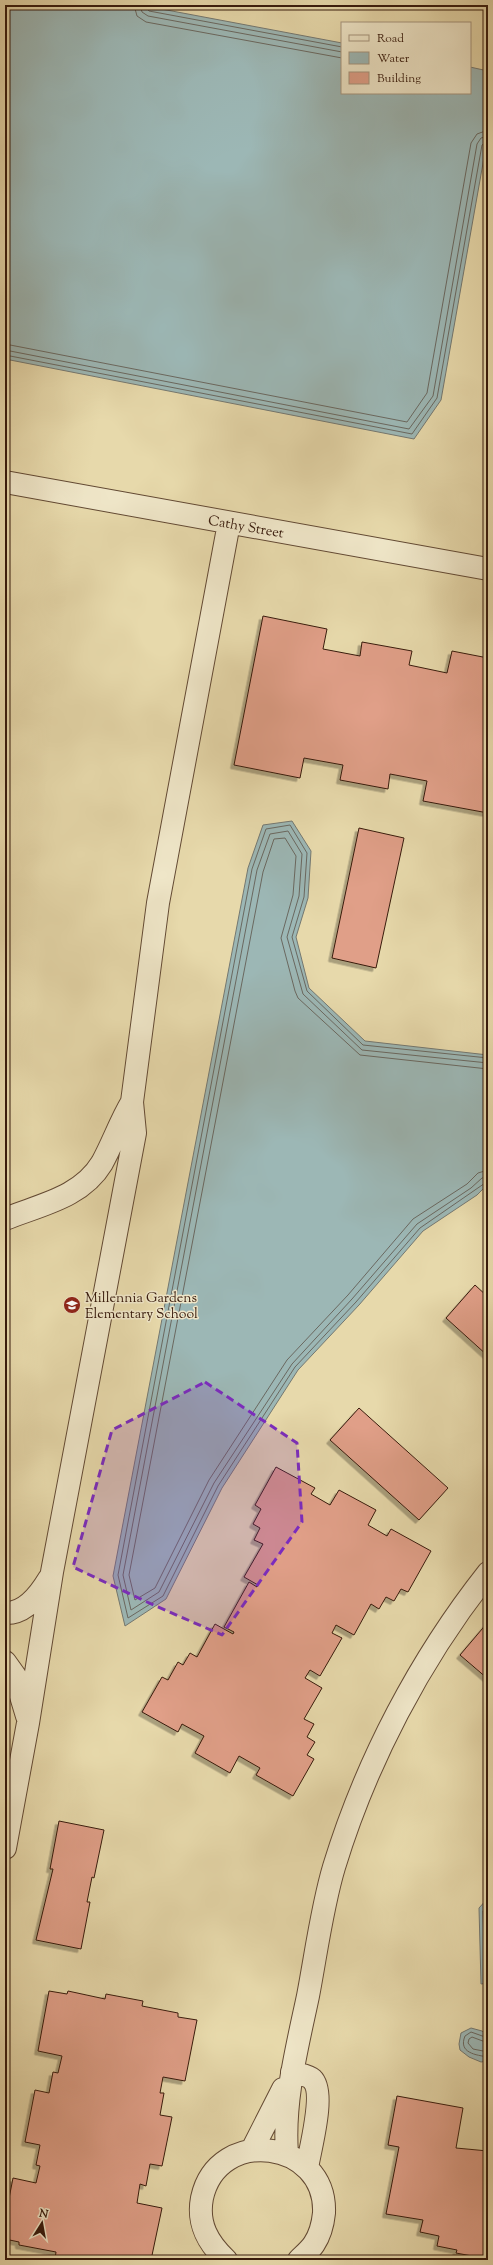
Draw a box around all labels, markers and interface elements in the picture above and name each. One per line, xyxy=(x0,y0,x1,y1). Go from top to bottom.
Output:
legend xyxy=(341,22,471,94)
text: Road xyxy=(377,30,404,48)
text: Water xyxy=(377,50,410,68)
text: Building xyxy=(377,70,421,88)
street label: Cathy Street xyxy=(206,511,285,544)
place label: Millennia Gardens Elementary School xyxy=(85,1289,198,1325)
school or university icon: Millennia Gardens Elementary School xyxy=(62,1295,82,1315)
north arrow xyxy=(22,2203,62,2243)
text: N xyxy=(37,2205,50,2223)

